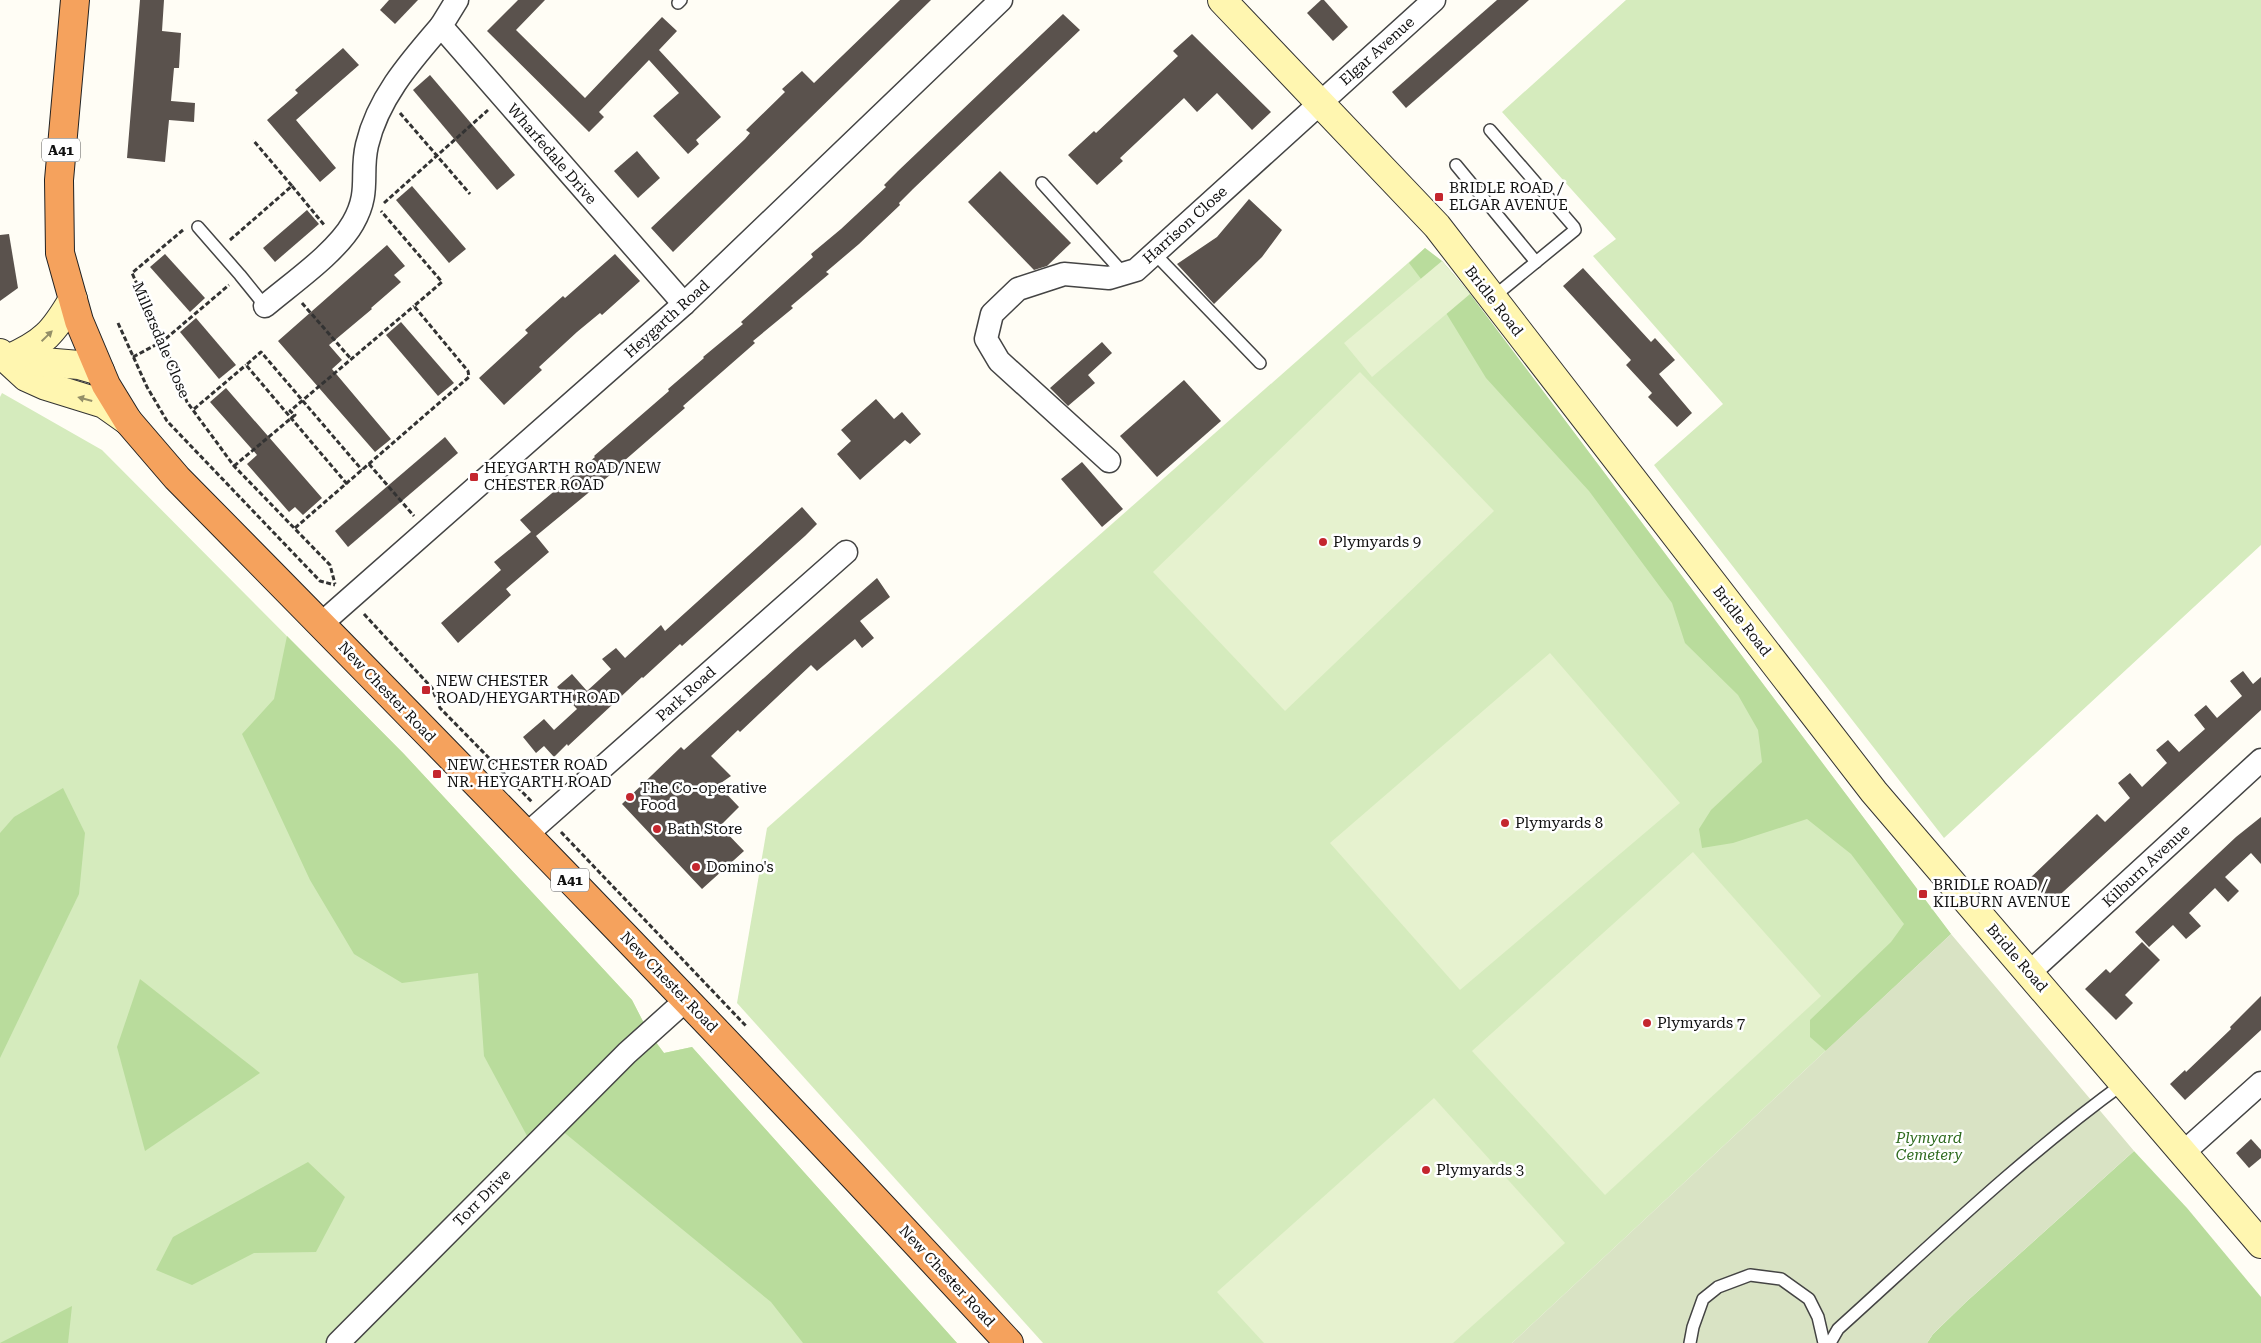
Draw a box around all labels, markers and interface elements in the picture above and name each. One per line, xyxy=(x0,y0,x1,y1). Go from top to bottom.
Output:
street label: Elgar Avenue xyxy=(1336,13,1418,89)
street label: Wharfedale Drive xyxy=(504,100,600,208)
road number: A41 xyxy=(42,138,80,162)
place label: BRIDLE ROAD / ELGAR AVENUE xyxy=(1449,179,1568,214)
street label: Harrison Close xyxy=(1139,182,1231,268)
marker: BRIDLE ROAD / ELGAR AVENUE xyxy=(1433,191,1445,203)
street label: Bridle Road xyxy=(1461,262,1527,340)
street label: Heygarth Road xyxy=(621,276,713,362)
street label: Millersdale Close xyxy=(128,279,194,401)
one-way arrow xyxy=(40,330,52,342)
one-way arrow xyxy=(78,394,93,402)
place label: HEYGARTH ROAD/NEW CHESTER ROAD xyxy=(484,459,662,494)
marker: HEYGARTH ROAD/NEW CHESTER ROAD xyxy=(468,471,480,483)
place label: Plymyards 9 xyxy=(1333,533,1421,551)
marker: Plymyards 9 xyxy=(1317,536,1329,548)
street label: Bridle Road xyxy=(1709,582,1775,660)
street label: New Chester Road xyxy=(335,638,440,746)
street label: Park Road xyxy=(653,662,720,725)
place label: NEW CHESTER ROAD/HEYGARTH ROAD xyxy=(436,672,620,707)
marker: NEW CHESTER ROAD/HEYGARTH ROAD xyxy=(420,684,432,696)
place label: NEW CHESTER ROAD NR. HEYGARTH ROAD xyxy=(447,756,611,791)
marker: NEW CHESTER ROAD NR. HEYGARTH ROAD xyxy=(431,768,443,780)
place label: The Co-operative Food xyxy=(640,779,767,814)
marker: The Co-operative Food xyxy=(624,791,636,803)
place label: Plymyards 8 xyxy=(1515,814,1603,832)
marker: Plymyards 8 xyxy=(1499,817,1511,829)
place label: Bath Store xyxy=(667,820,742,838)
street label: Kilburn Avenue xyxy=(2099,821,2193,911)
marker: Bath Store xyxy=(651,823,663,835)
place label: Domino's xyxy=(706,858,774,876)
marker: Domino's xyxy=(690,861,702,873)
road number: A41 xyxy=(551,868,589,892)
place label: BRIDLE ROAD / KILBURN AVENUE xyxy=(1933,876,2070,911)
marker: BRIDLE ROAD / KILBURN AVENUE xyxy=(1917,888,1929,900)
street label: Bridle Road xyxy=(1983,920,2052,996)
street label: New Chester Road xyxy=(617,928,722,1036)
place label: Plymyards 7 xyxy=(1657,1014,1745,1032)
marker: Plymyards 7 xyxy=(1641,1017,1653,1029)
park label: Plymyard Cemetery xyxy=(1895,1129,1962,1164)
place label: Plymyards 3 xyxy=(1436,1161,1524,1179)
marker: Plymyards 3 xyxy=(1420,1164,1432,1176)
street label: Torr Drive xyxy=(450,1166,514,1230)
street label: New Chester Road xyxy=(895,1221,999,1331)

